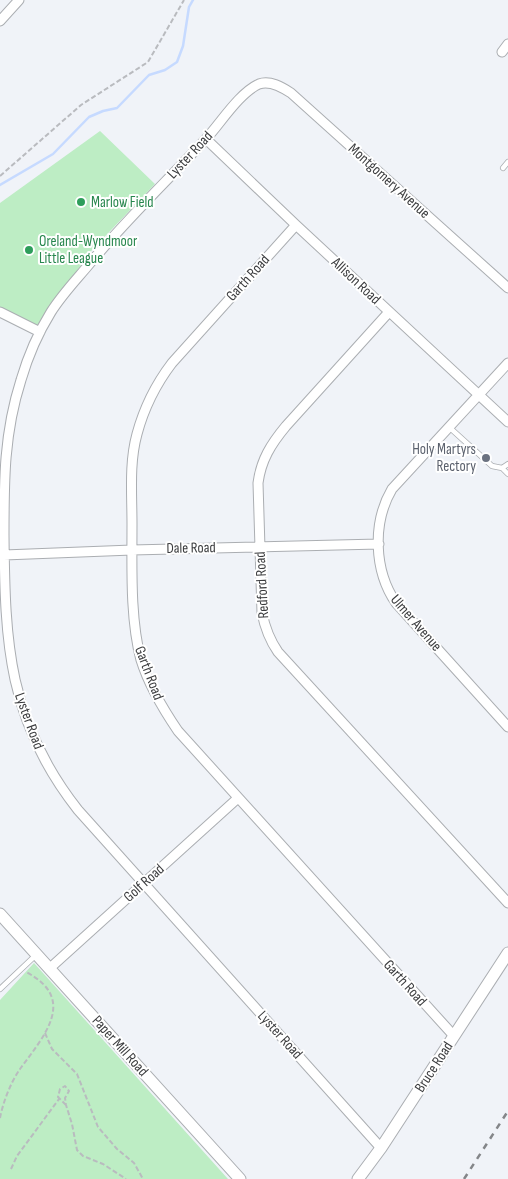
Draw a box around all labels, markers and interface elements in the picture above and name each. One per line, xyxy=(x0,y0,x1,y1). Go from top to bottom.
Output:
street label: Lyster Road xyxy=(163,127,217,183)
street label: Montgomery Avenue xyxy=(344,139,434,223)
place label: Marlow Field xyxy=(91,193,154,212)
marker: Marlow Field xyxy=(75,196,87,208)
place label: Oreland-Wyndmoor Little League xyxy=(39,232,138,268)
marker: Oreland-Wyndmoor Little League xyxy=(23,244,35,256)
street label: Garth Road xyxy=(222,251,274,305)
street label: Allison Road xyxy=(327,253,385,309)
place label: Holy Martyrs Rectory xyxy=(412,440,476,476)
marker: Holy Martyrs Rectory xyxy=(480,452,492,464)
street label: Dale Road xyxy=(166,538,216,558)
street label: Redford Road xyxy=(251,551,273,619)
street label: Ulmer Avenue xyxy=(386,591,446,655)
street label: Garth Road xyxy=(130,643,168,703)
street label: Lyster Road xyxy=(10,690,48,752)
street label: Golf Road xyxy=(120,860,168,906)
street label: Garth Road xyxy=(379,956,431,1010)
street label: Lyster Road xyxy=(253,1007,307,1063)
street label: Paper Mill Road xyxy=(88,1012,152,1080)
street label: Bruce Road xyxy=(411,1038,457,1096)

